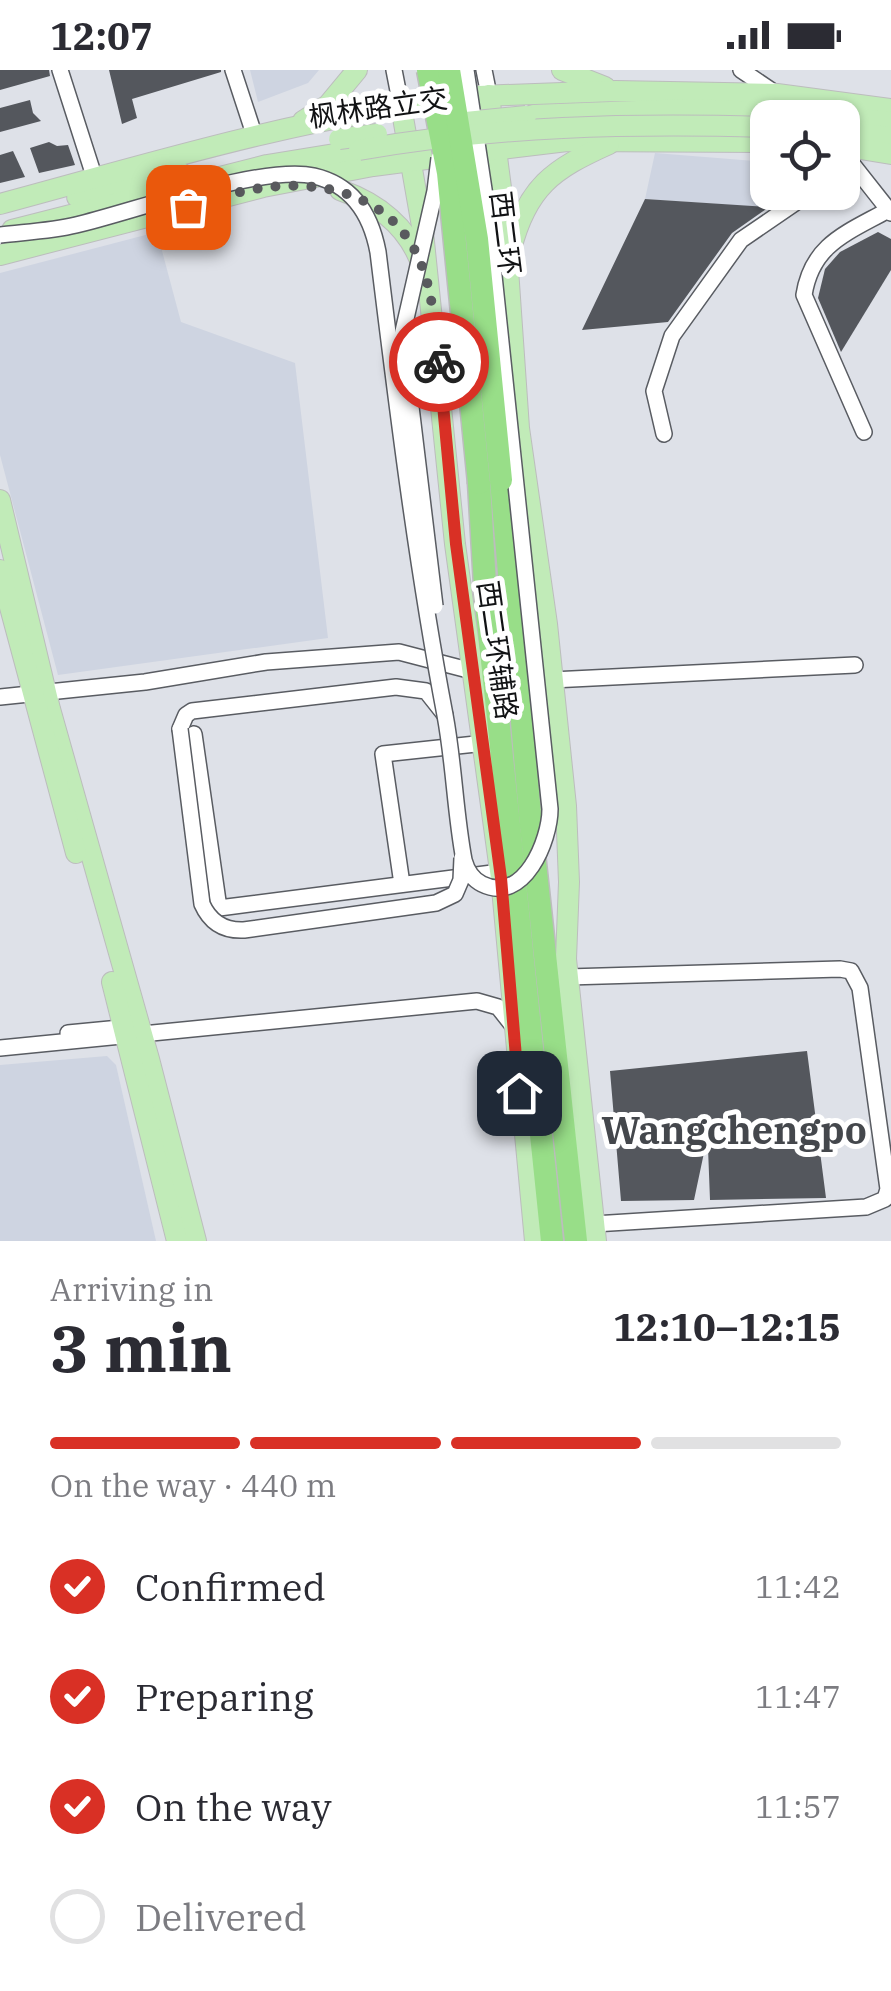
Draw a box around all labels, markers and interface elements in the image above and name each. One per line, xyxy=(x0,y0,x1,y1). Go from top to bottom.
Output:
text: 12:07 xyxy=(50,11,153,60)
street label: 枫林路立交 xyxy=(306,79,450,135)
map controls xyxy=(750,100,860,210)
button: locate xyxy=(750,100,860,210)
pin xyxy=(146,165,231,250)
icon: bag xyxy=(161,180,216,235)
street label: 西二环 xyxy=(483,189,529,277)
courier xyxy=(389,312,489,412)
icon: bike xyxy=(412,335,467,390)
street label: 西二环辅路 xyxy=(470,578,526,722)
pin xyxy=(477,1051,562,1136)
icon: home xyxy=(492,1066,547,1121)
district label: Wangchengpo xyxy=(601,1105,867,1154)
text: Arriving in xyxy=(50,1268,213,1310)
text: 12:10–12:15 xyxy=(613,1302,841,1351)
text: 3 min xyxy=(50,1305,232,1390)
text: On the way · 440 m xyxy=(50,1464,336,1506)
icon: check xyxy=(50,1559,105,1614)
text: Confirmed xyxy=(135,1562,326,1611)
text: 11:42 xyxy=(755,1565,841,1607)
icon: check xyxy=(50,1669,105,1724)
text: Preparing xyxy=(135,1672,314,1721)
text: 11:47 xyxy=(755,1675,841,1717)
icon: check xyxy=(50,1779,105,1834)
text: On the way xyxy=(135,1782,332,1831)
text: 11:57 xyxy=(755,1785,841,1827)
text: Delivered xyxy=(135,1892,307,1941)

